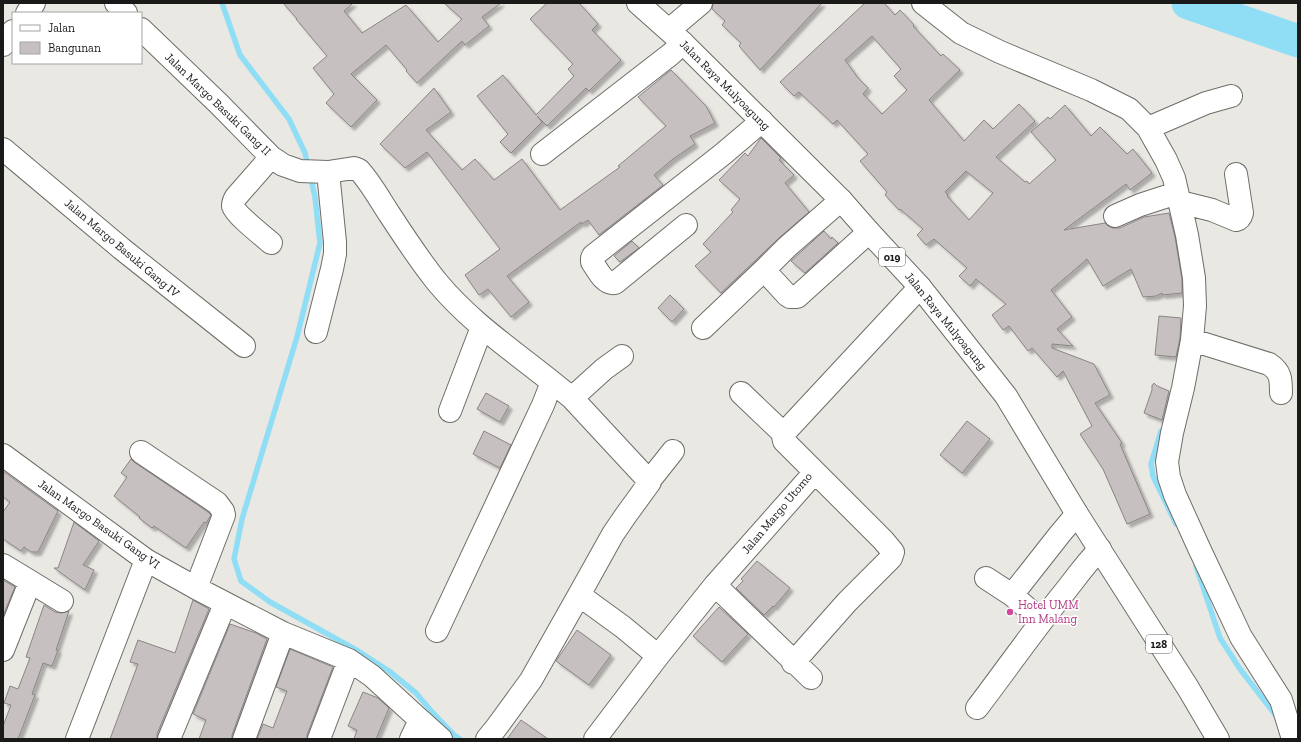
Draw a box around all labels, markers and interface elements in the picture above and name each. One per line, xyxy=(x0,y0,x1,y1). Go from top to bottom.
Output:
legend xyxy=(12,12,142,64)
text: Jalan xyxy=(48,21,75,35)
street label: Jalan Raya Mulyoagung xyxy=(677,37,773,133)
text: Bangunan xyxy=(48,41,101,55)
street label: Jalan Margo Basuki Gang II xyxy=(162,50,274,158)
street label: Jalan Margo Basuki Gang IV xyxy=(62,196,182,300)
road number: 019 xyxy=(879,248,905,266)
street label: Jalan Raya Mulyoagung xyxy=(902,269,990,373)
street label: Jalan Margo Utomo xyxy=(739,469,815,557)
street label: Jalan Margo Basuki Gang VI xyxy=(36,477,163,571)
place label: Hotel UMM Inn Malang xyxy=(1018,598,1079,626)
marker: Hotel UMM Inn Malang xyxy=(1005,607,1015,617)
road number: 128 xyxy=(1146,635,1172,653)

